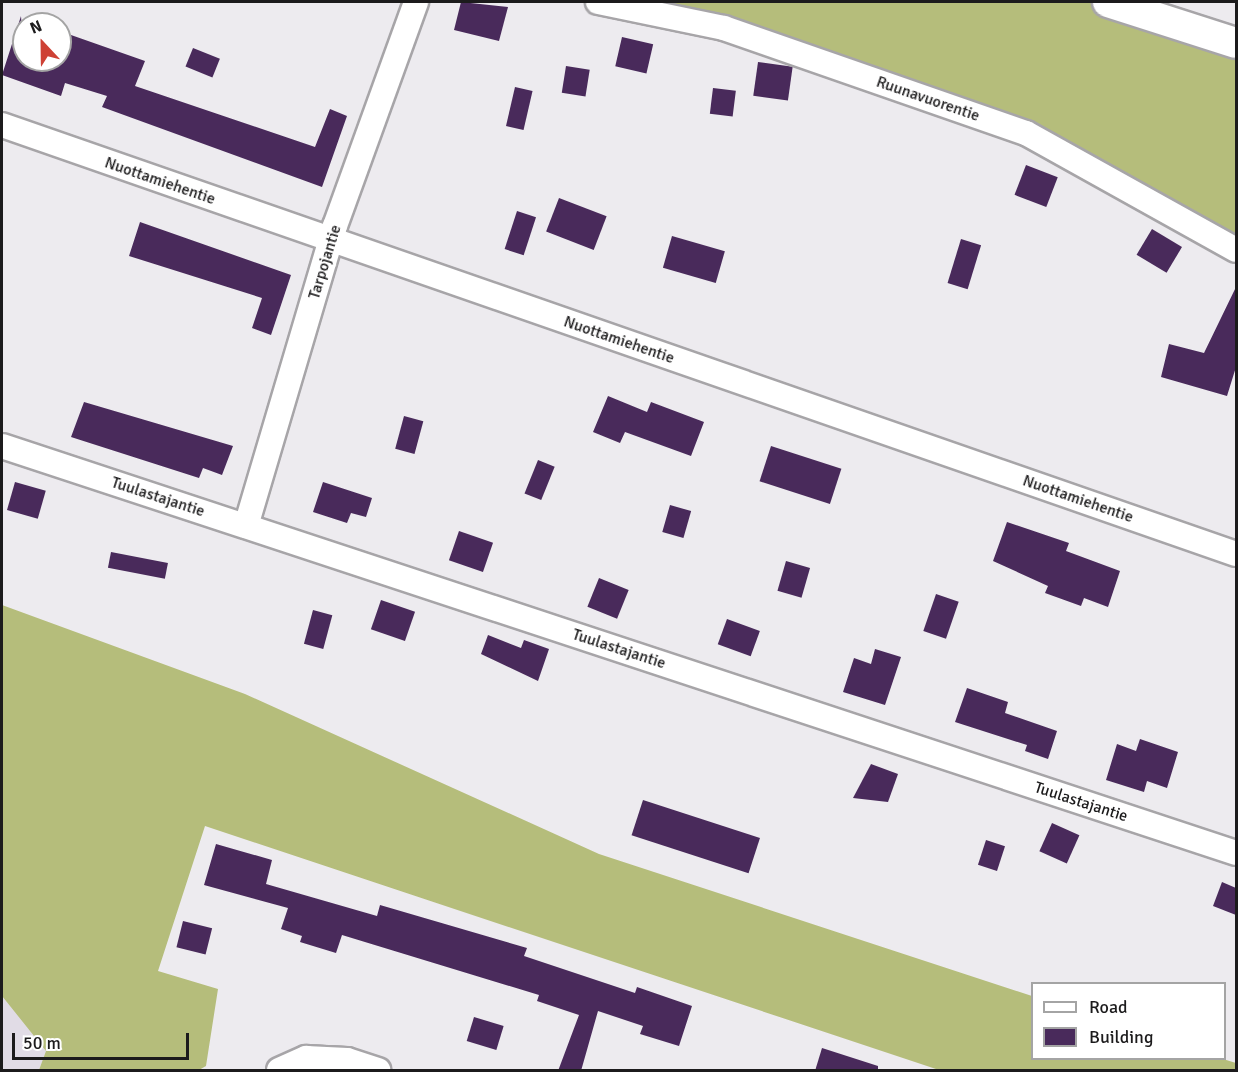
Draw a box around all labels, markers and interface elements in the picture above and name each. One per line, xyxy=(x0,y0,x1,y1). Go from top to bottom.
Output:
north arrow xyxy=(12,12,72,72)
text: N xyxy=(27,16,45,39)
street label: Ruunavuorentie xyxy=(874,72,982,126)
street label: Nuottamiehentie xyxy=(102,153,218,209)
street label: Tarpojantie xyxy=(305,222,345,302)
street label: Nuottamiehentie xyxy=(561,312,677,368)
street label: Nuottamiehentie xyxy=(1020,471,1136,527)
street label: Tuulastajantie xyxy=(109,473,207,521)
street label: Tuulastajantie xyxy=(570,625,668,673)
street label: Tuulastajantie xyxy=(1032,778,1130,826)
legend xyxy=(1031,982,1226,1060)
text: Road xyxy=(1089,996,1128,1018)
scale bar xyxy=(15,1021,192,1059)
text: Building xyxy=(1089,1026,1153,1048)
text: 50 m xyxy=(23,1032,61,1054)

